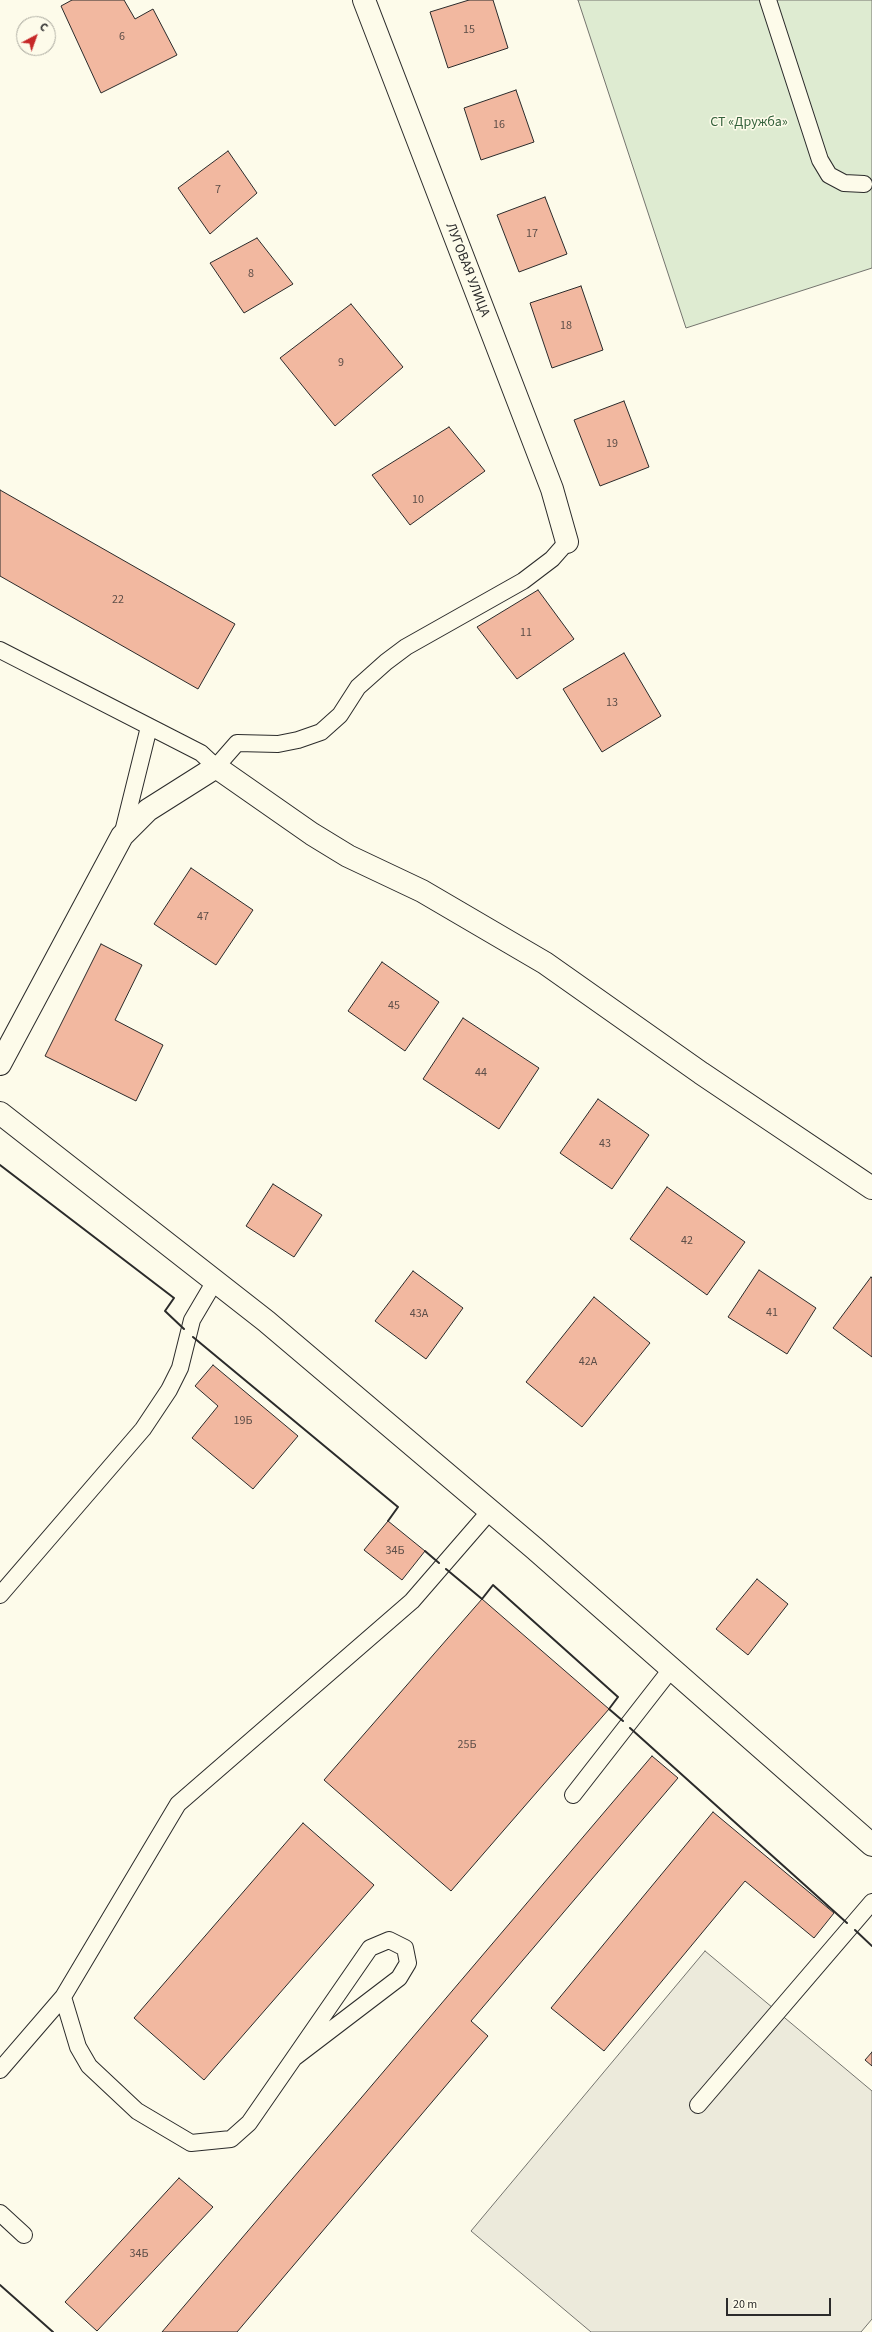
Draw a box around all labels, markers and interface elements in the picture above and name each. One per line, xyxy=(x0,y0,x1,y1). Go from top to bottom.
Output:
north arrow xyxy=(16,16,56,56)
text: С xyxy=(36,20,51,35)
house number: 15 xyxy=(463,23,475,37)
house number: 6 xyxy=(119,30,125,44)
park label: СТ «Дружба» xyxy=(710,115,788,131)
house number: 16 xyxy=(493,118,505,132)
house number: 7 xyxy=(215,183,221,197)
street label: ЛУГОВАЯ УЛИЦА xyxy=(441,221,493,319)
house number: 17 xyxy=(526,227,538,241)
house number: 8 xyxy=(248,267,254,281)
house number: 18 xyxy=(560,319,572,333)
house number: 9 xyxy=(338,356,344,370)
house number: 19 xyxy=(606,437,618,451)
house number: 10 xyxy=(412,493,424,507)
house number: 22 xyxy=(112,593,124,607)
house number: 11 xyxy=(520,626,532,640)
house number: 13 xyxy=(606,696,618,710)
house number: 47 xyxy=(197,910,209,924)
house number: 45 xyxy=(388,999,400,1013)
house number: 44 xyxy=(475,1066,487,1080)
house number: 43 xyxy=(599,1137,611,1151)
house number: 42 xyxy=(681,1234,693,1248)
house number: 41 xyxy=(766,1306,778,1320)
house number: 43А xyxy=(410,1307,428,1321)
house number: 42А xyxy=(579,1355,597,1369)
house number: 19Б xyxy=(234,1414,252,1428)
house number: 34Б xyxy=(386,1544,404,1558)
house number: 25Б xyxy=(458,1738,476,1752)
house number: 34Б xyxy=(130,2247,148,2261)
scale bar xyxy=(728,2290,833,2316)
text: 20 m xyxy=(733,2296,757,2313)

